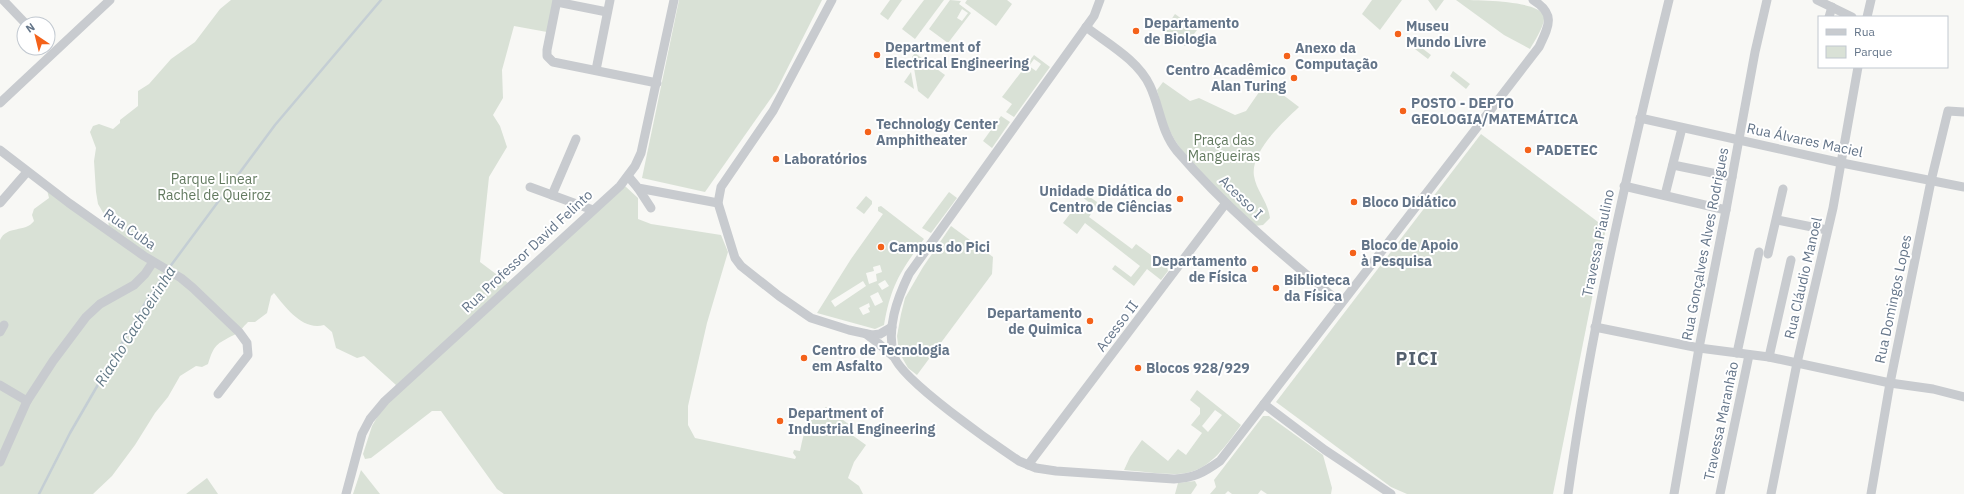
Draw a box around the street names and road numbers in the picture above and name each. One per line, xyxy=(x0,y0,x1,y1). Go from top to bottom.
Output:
street label: Rua Álvares Maciel xyxy=(1745,118,1865,161)
street label: Rua Gonçalves Alves Rodrigues xyxy=(1677,146,1733,342)
street label: Acesso I xyxy=(1215,172,1267,222)
street label: Rua Professor David Felinto xyxy=(458,185,596,316)
street label: Travessa Piaulino xyxy=(1578,188,1618,298)
street label: Rua Cuba xyxy=(100,204,160,254)
street label: Rua Cláudio Manoel xyxy=(1780,215,1826,341)
street label: Rua Domingos Lopes xyxy=(1871,233,1915,365)
street label: Acesso II xyxy=(1092,297,1142,355)
street label: Travessa Maranhão xyxy=(1700,360,1742,482)

